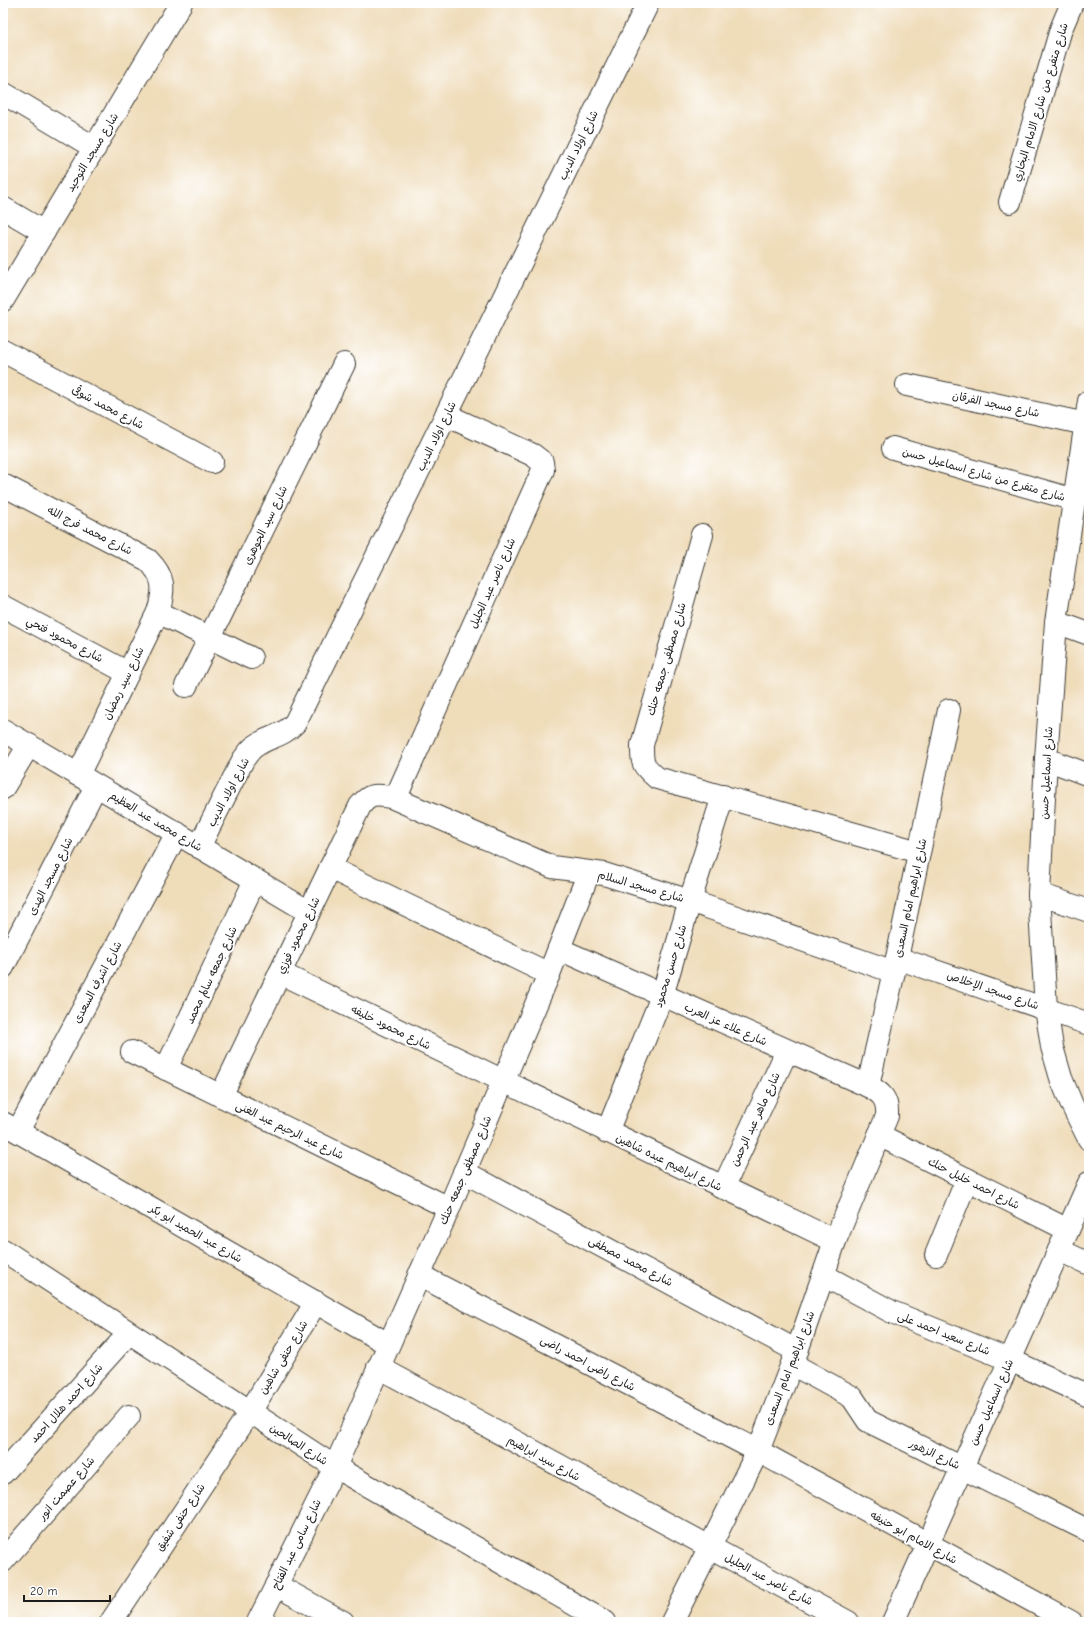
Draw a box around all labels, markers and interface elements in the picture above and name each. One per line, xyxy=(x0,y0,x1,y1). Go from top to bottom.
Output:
street label: شارع متفرع من شارع الامام البخاري xyxy=(1010,21,1073,184)
street label: شارع اولاد الديب xyxy=(556,108,603,183)
street label: شارع مسجد التوحيد xyxy=(64,110,123,195)
street label: شارع محمد شوقى xyxy=(69,382,146,434)
street label: شارع مسجد الفرقان xyxy=(951,389,1041,422)
street label: شارع اولاد الديب xyxy=(414,399,461,474)
street label: شارع متفرع من شارع اسماعيل حسن xyxy=(900,445,1067,506)
street label: شارع سيد الجوهرى xyxy=(241,484,292,568)
street label: شارع محمد فرج الله xyxy=(44,503,134,559)
street label: شارع ناصر عبد الجليل xyxy=(467,536,520,631)
street label: شارع مصطفى جمعه حنك xyxy=(644,601,691,718)
street label: شارع محمود فتحي xyxy=(22,614,105,669)
street label: شارع سيد رمضان xyxy=(100,645,149,723)
street label: شارع اسماعيل حسن xyxy=(1038,726,1057,820)
street label: شارع اولاد الديب xyxy=(205,756,254,830)
street label: شارع محمد عبد العظيم xyxy=(106,789,204,856)
street label: شارع مسجد الهدى xyxy=(25,835,77,918)
street label: شارع ابراهيم امام السعدى xyxy=(892,837,931,959)
street label: شارع مسجد السلام xyxy=(596,868,685,907)
street label: شارع محمود فوزي xyxy=(274,895,325,977)
street label: شارع حسن محمود xyxy=(652,923,691,1010)
street label: شارع جمعه سالم محمد xyxy=(183,924,242,1027)
street label: شارع اشرف السعدى xyxy=(70,939,126,1026)
street label: شارع مسجد الإخلاص xyxy=(945,969,1040,1014)
street label: شارع علاء عز العرب xyxy=(682,1000,769,1050)
street label: شارع محمود خليفه xyxy=(348,1003,433,1054)
street label: شارع ماهر عبد الرحمن xyxy=(728,1070,785,1169)
street label: شارع عبد الرحيم عبد الغنى xyxy=(233,1099,346,1164)
street label: شارع مصطفى جمعه حنك xyxy=(437,1114,496,1227)
street label: شارع ابراهيم عبده شاهين xyxy=(613,1131,724,1196)
street label: شارع احمد خليل حنك xyxy=(925,1155,1022,1214)
street label: شارع عبد الحميد ابو بكر xyxy=(145,1201,244,1267)
street label: شارع محمد مصطفى xyxy=(586,1234,675,1291)
street label: شارع ابراهيم امام السعدى xyxy=(762,1309,819,1428)
street label: شارع سعيد احمد على xyxy=(895,1309,992,1360)
street label: شارع حنفى شاهين xyxy=(256,1318,312,1398)
street label: شارع راضى احمد راضى xyxy=(537,1333,637,1396)
street label: شارع اسماعيل حسن xyxy=(967,1357,1018,1448)
street label: شارع احمد هلال احمد xyxy=(27,1361,107,1447)
street label: شارع الصالحين xyxy=(266,1421,330,1470)
street label: شارع سيد ابراهيم xyxy=(504,1433,582,1485)
street label: شارع الزهور xyxy=(906,1436,962,1474)
street label: شارع عصمت انور xyxy=(35,1454,99,1525)
street label: شارع حنفى شفيق xyxy=(153,1481,209,1555)
street label: شارع سامى عبد الفتاح xyxy=(269,1497,326,1592)
street label: شارع الامام ابو حنيفه xyxy=(867,1508,959,1568)
street label: شارع ناصر عبد الجليل xyxy=(722,1551,815,1610)
scale bar xyxy=(24,1577,110,1603)
text: 20 m xyxy=(30,1584,58,1598)

